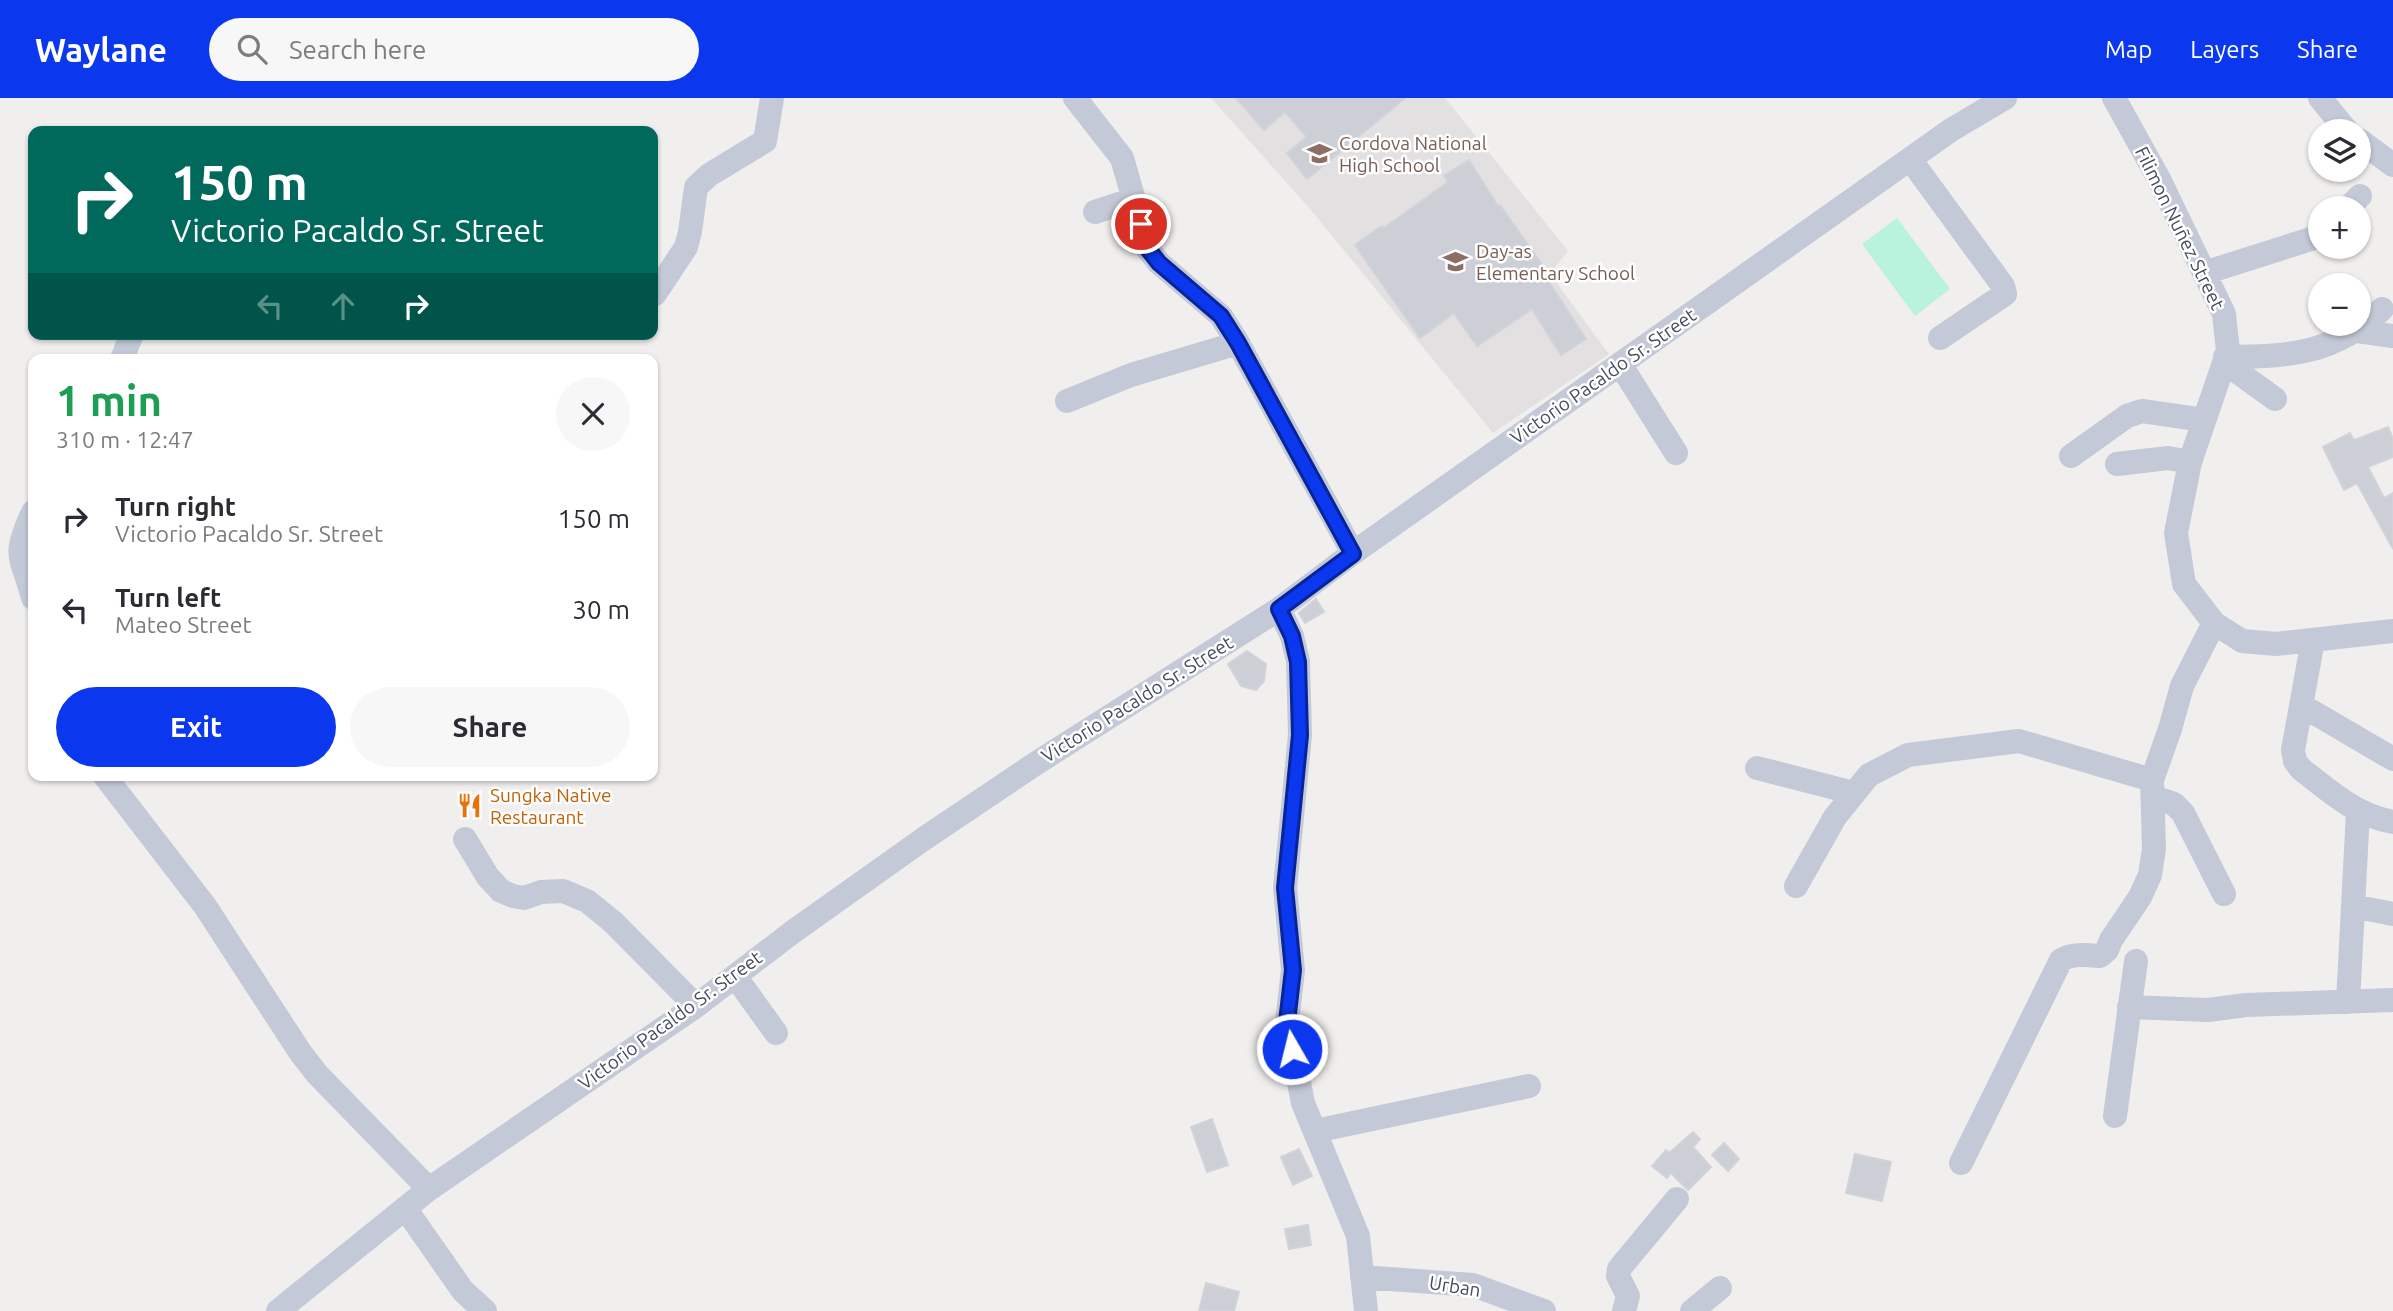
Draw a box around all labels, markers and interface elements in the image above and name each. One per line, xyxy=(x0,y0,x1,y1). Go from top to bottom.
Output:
search box xyxy=(209,18,699,81)
icon: search xyxy=(233,30,271,68)
text: Waylane xyxy=(35,31,167,68)
text: Search here xyxy=(289,35,426,64)
text: Map xyxy=(2105,36,2152,63)
text: Layers xyxy=(2190,36,2259,63)
text: Share xyxy=(2297,36,2358,63)
map controls xyxy=(2308,119,2371,336)
button: layers xyxy=(2308,119,2371,182)
place label: Cordova National High School xyxy=(1339,132,1487,176)
school or university icon: Cordova National High School xyxy=(1305,140,1333,168)
street label: Filimon Nuñez Street xyxy=(2131,143,2229,314)
icon: right xyxy=(56,154,147,245)
text: 150 m xyxy=(171,154,308,209)
pin xyxy=(1111,194,1171,254)
button: + xyxy=(2308,196,2371,259)
icon: arrive xyxy=(1122,205,1160,243)
text: Victorio Pacaldo Sr. Street xyxy=(171,212,544,248)
place label: Day-as Elementary School xyxy=(1476,240,1635,284)
school or university icon: Day-as Elementary School xyxy=(1442,248,1470,276)
button: − xyxy=(2308,273,2371,336)
icon: left xyxy=(251,287,289,325)
icon: ahead xyxy=(324,287,362,325)
icon: right xyxy=(397,287,435,325)
street label: Victorio Pacaldo Sr. Street xyxy=(1506,303,1700,448)
text: 1 min xyxy=(56,377,162,424)
button: close xyxy=(556,377,630,451)
text: 310 m · 12:47 xyxy=(56,427,194,452)
text: Turn right xyxy=(115,492,236,521)
icon: right xyxy=(56,500,94,538)
text: 150 m xyxy=(558,504,630,533)
text: Victorio Pacaldo Sr. Street xyxy=(115,521,383,546)
text: Turn left xyxy=(115,583,221,612)
icon: left xyxy=(56,591,94,629)
text: 30 m xyxy=(572,595,630,624)
text: Mateo Street xyxy=(115,612,251,637)
street label: Victorio Pacaldo Sr. Street xyxy=(1037,631,1237,767)
button: Exit xyxy=(56,687,336,767)
button: Share xyxy=(350,687,630,767)
place label: Sungka Native Restaurant xyxy=(490,784,611,828)
restaurant icon: Sungka Native Restaurant xyxy=(456,792,484,820)
street label: Victorio Pacaldo Sr. Street xyxy=(574,946,766,1094)
position arrow xyxy=(1255,1012,1329,1086)
street label: Urban xyxy=(1428,1271,1482,1301)

